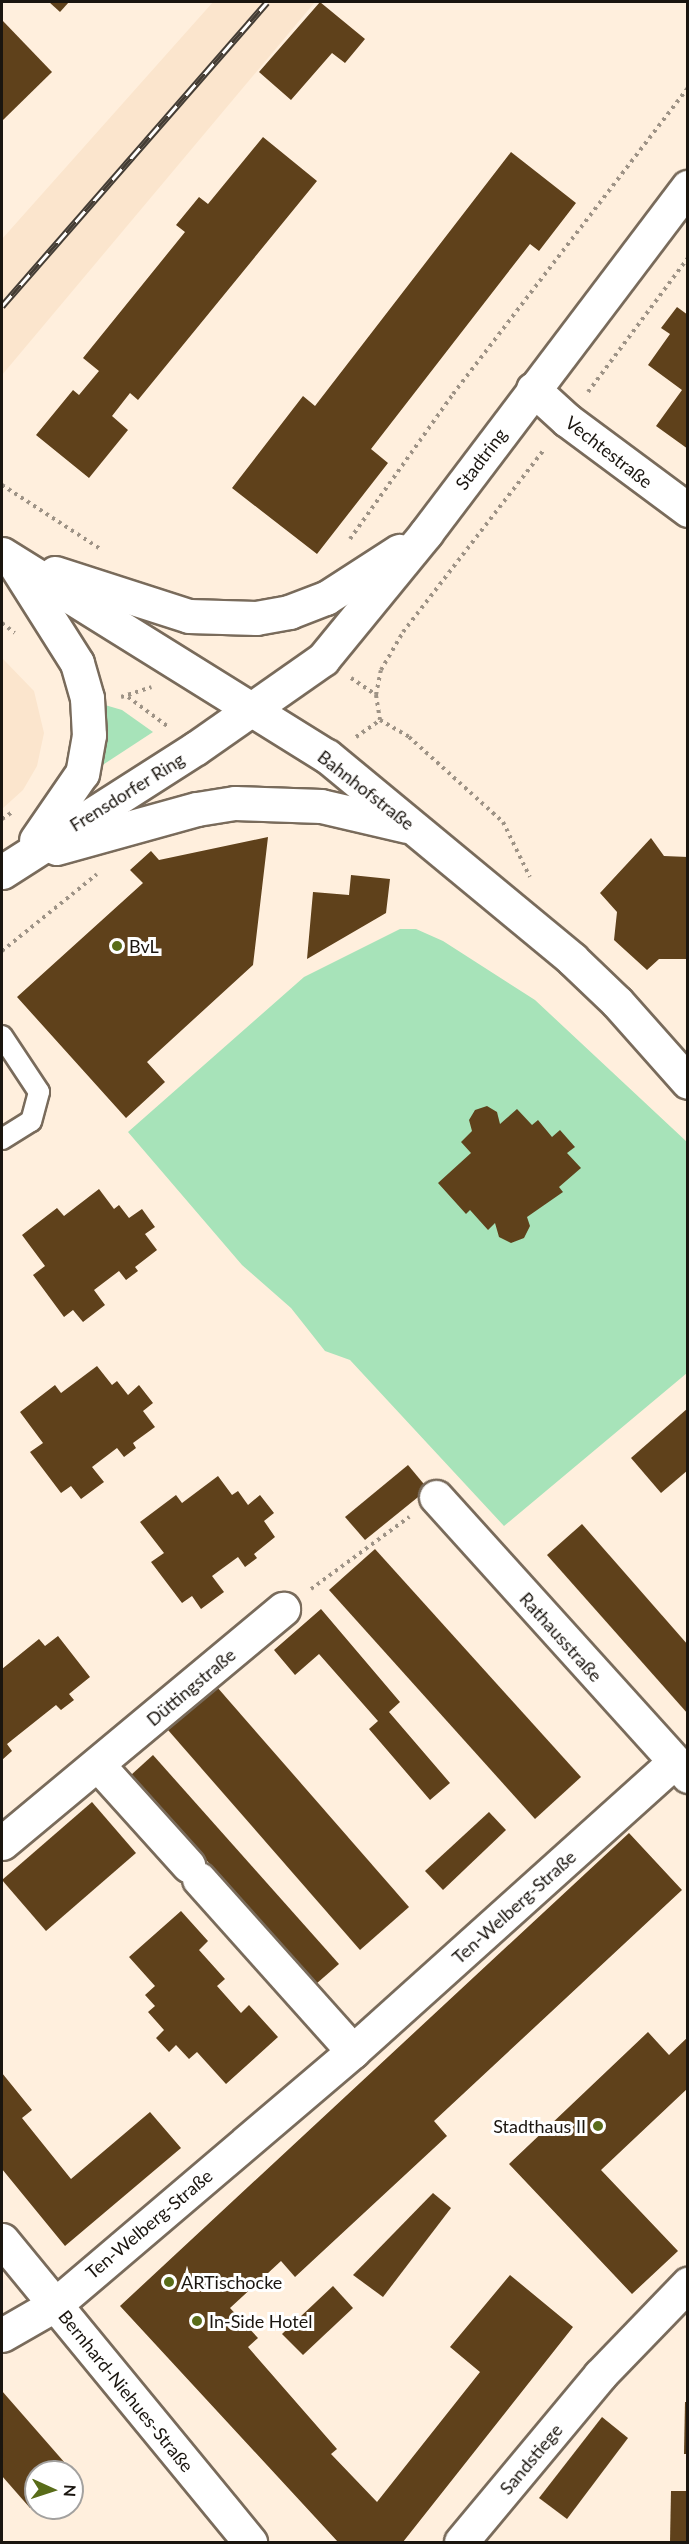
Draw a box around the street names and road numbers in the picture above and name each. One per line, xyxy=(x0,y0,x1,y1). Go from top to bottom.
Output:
street label: Vechtestraße xyxy=(561,411,657,493)
street label: Stadtring xyxy=(451,424,511,494)
street label: Bahnhofstraße xyxy=(313,746,419,834)
street label: Frensdorfer Ring xyxy=(66,748,188,836)
street label: Rathausstraße xyxy=(515,1588,607,1686)
street label: Düttingstraße xyxy=(142,1644,240,1730)
street label: Ten-Welberg-Straße xyxy=(448,1846,580,1968)
street label: Ten-Welberg-Straße xyxy=(81,2165,217,2283)
street label: Bernhard-Niehues-Straße xyxy=(54,2306,198,2476)
street label: Sandstiege xyxy=(495,2419,567,2499)

